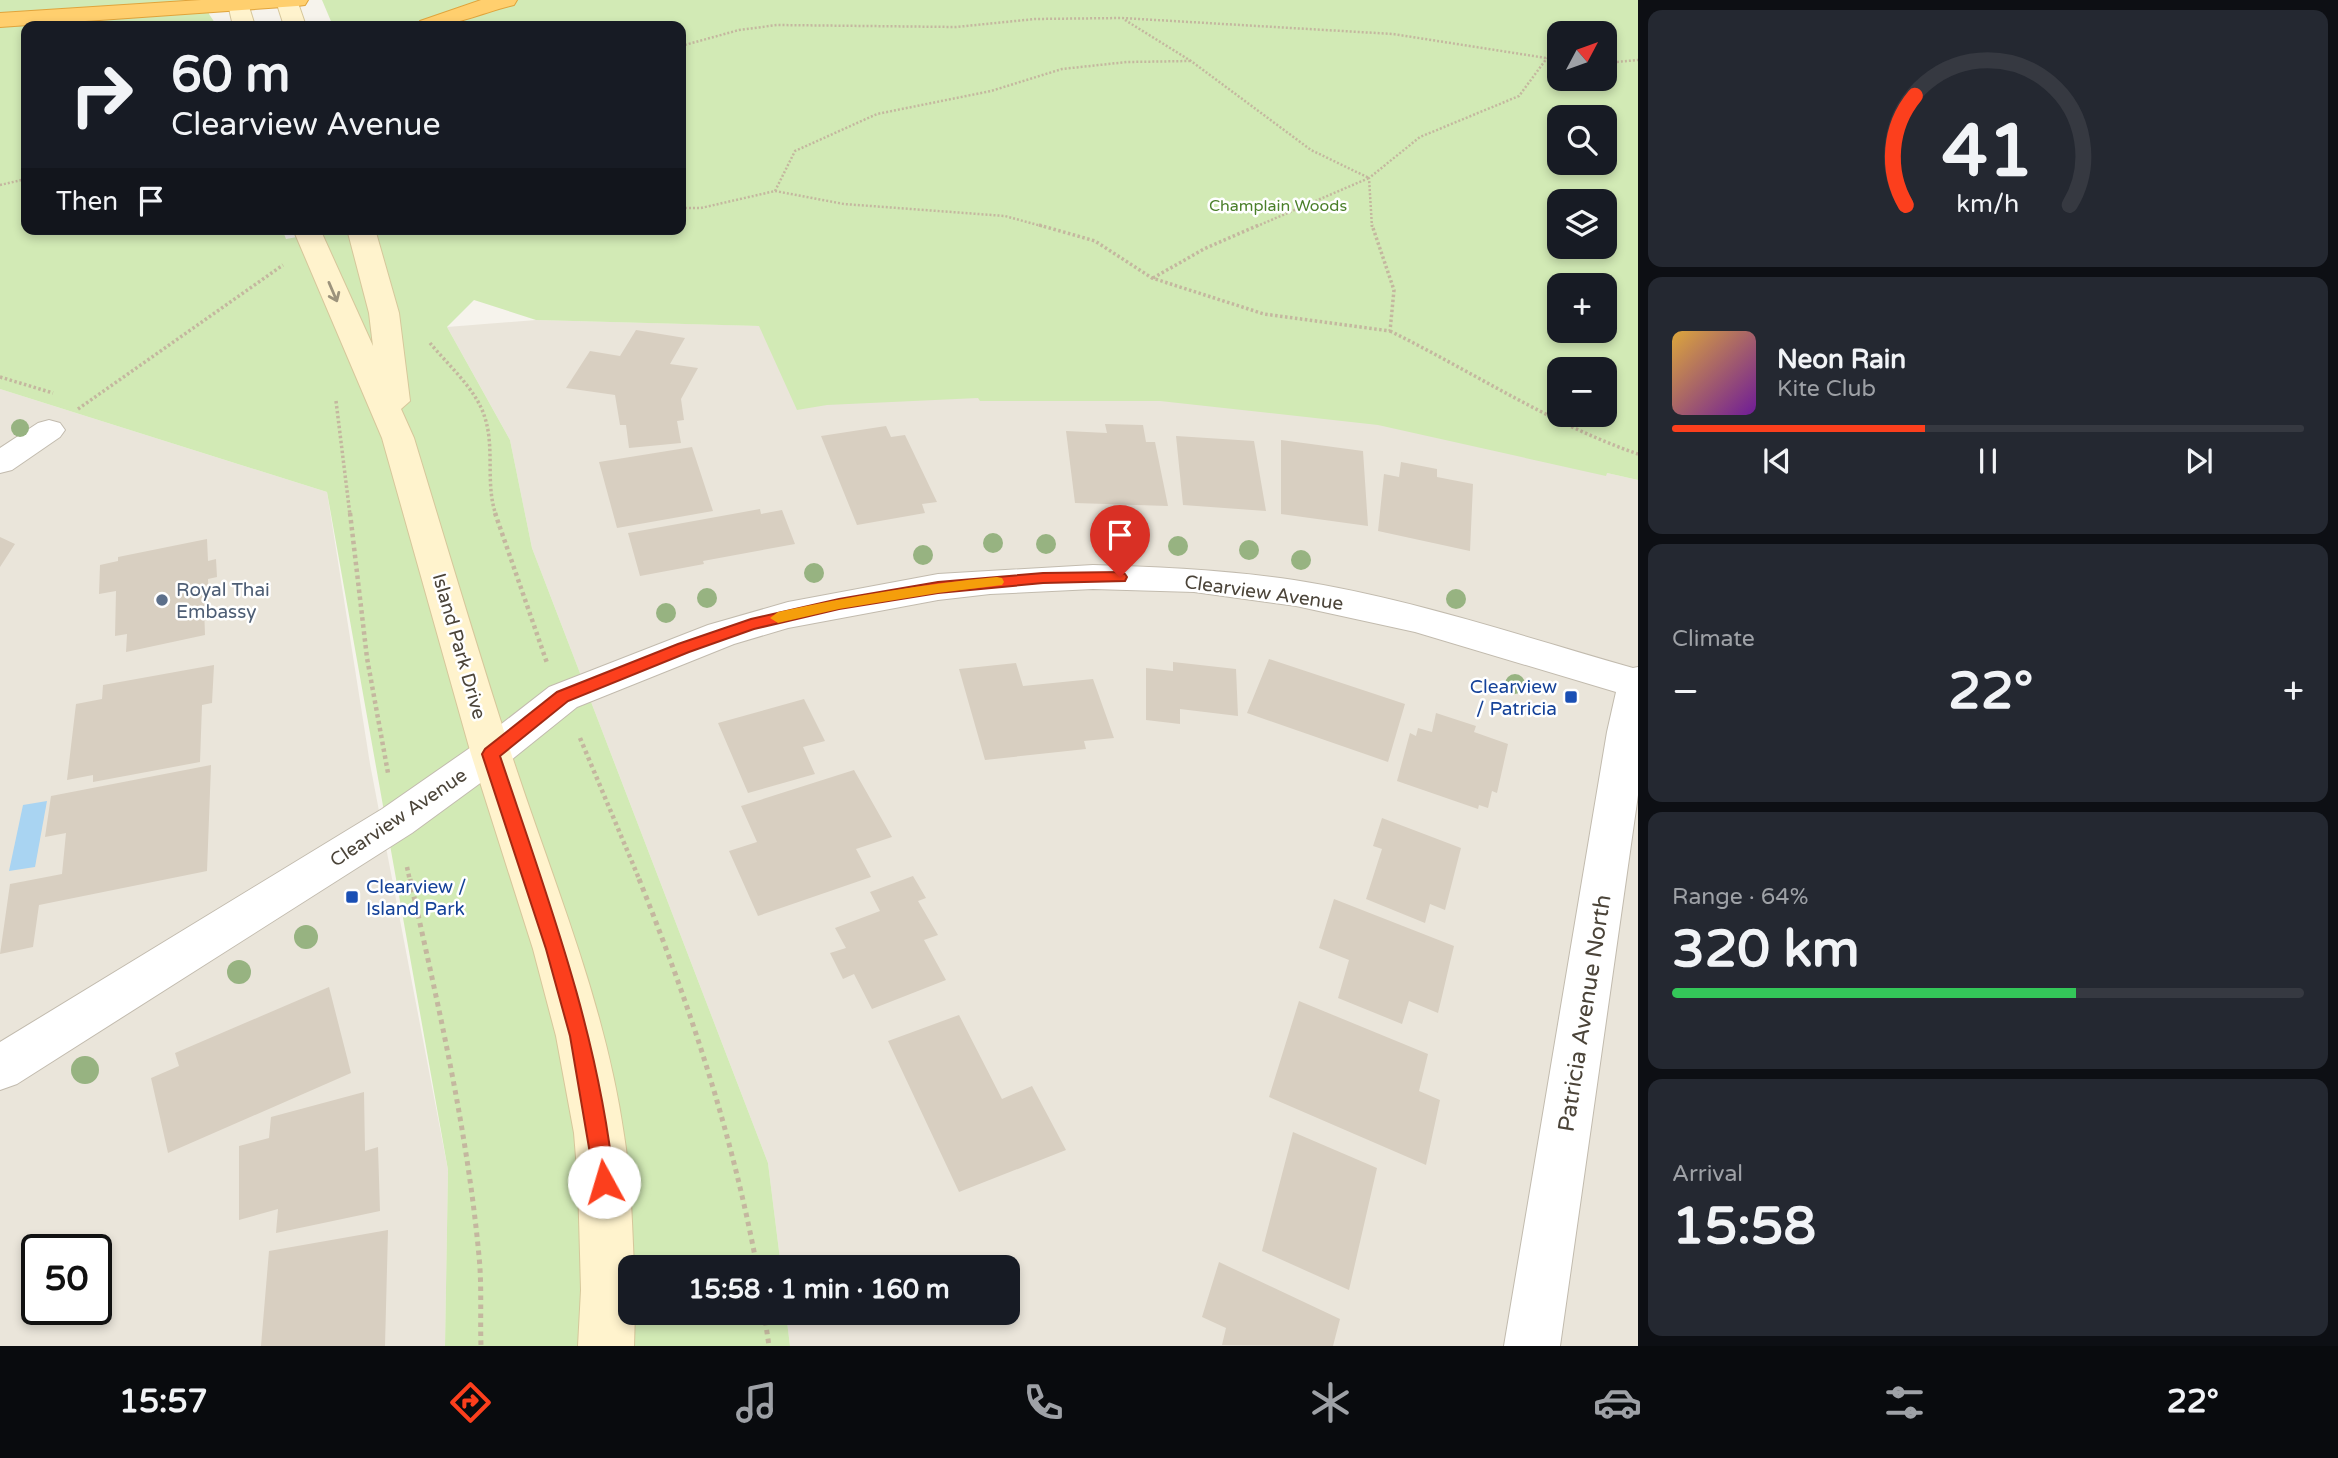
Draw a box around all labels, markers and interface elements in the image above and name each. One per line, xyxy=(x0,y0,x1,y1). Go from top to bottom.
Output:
north arrow xyxy=(1547,21,1617,91)
map controls xyxy=(1547,21,1617,427)
text: 60 m xyxy=(171,46,290,105)
icon: right xyxy=(56,49,147,140)
button: search xyxy=(1547,105,1617,175)
text: Clearview Avenue xyxy=(171,106,441,144)
text: 41 xyxy=(1942,108,2034,196)
icon: arrive xyxy=(132,182,170,220)
text: Then xyxy=(56,186,118,217)
text: km/h xyxy=(1957,188,2019,218)
button: layers xyxy=(1547,189,1617,259)
park label: Champlain Woods xyxy=(1209,196,1347,216)
button: + xyxy=(1547,273,1617,343)
one-way arrow xyxy=(328,281,341,302)
text: Neon Rain xyxy=(1777,344,1906,375)
button: − xyxy=(1547,357,1617,427)
text: Kite Club xyxy=(1777,375,1876,403)
icon: previous xyxy=(1758,442,1796,480)
icon: pause xyxy=(1969,442,2007,480)
icon: next xyxy=(2180,442,2218,480)
pin xyxy=(1090,505,1150,577)
icon: arrive xyxy=(1101,516,1139,554)
street label: Island Park Drive xyxy=(428,571,490,722)
street label: Clearview Avenue xyxy=(1183,571,1345,615)
place label: Royal Thai Embassy xyxy=(176,579,270,623)
marker: Royal Thai Embassy xyxy=(154,592,170,608)
text: Climate xyxy=(1672,625,1755,653)
text: 22° xyxy=(1948,660,2033,723)
text: − xyxy=(1672,669,1699,715)
text: + xyxy=(2283,669,2304,715)
place label: Clearview / Patricia xyxy=(1470,676,1557,720)
marker: Clearview / Patricia xyxy=(1563,689,1579,705)
street label: Clearview Avenue xyxy=(326,764,471,872)
place label: Clearview / Island Park xyxy=(366,876,467,920)
text: Range · 64% xyxy=(1672,883,1808,911)
marker: Clearview / Island Park xyxy=(344,889,360,905)
street label: Patricia Avenue North xyxy=(1552,893,1618,1134)
text: 320 km xyxy=(1672,918,1860,981)
position arrow xyxy=(567,1145,641,1219)
text: Arrival xyxy=(1672,1160,1743,1188)
text: 15:58 xyxy=(1672,1195,1816,1258)
speed limit sign: 50 xyxy=(21,1234,112,1325)
text: 15:58 · 1 min · 160 m xyxy=(688,1274,950,1305)
icon: directions xyxy=(446,1378,495,1427)
icon: music xyxy=(732,1378,781,1427)
icon: phone xyxy=(1019,1378,1068,1427)
icon: climate xyxy=(1306,1378,1355,1427)
icon: car xyxy=(1593,1378,1642,1427)
icon: filters xyxy=(1880,1378,1929,1427)
text: 15:57 xyxy=(119,1383,208,1421)
text: 22° xyxy=(2167,1383,2219,1421)

